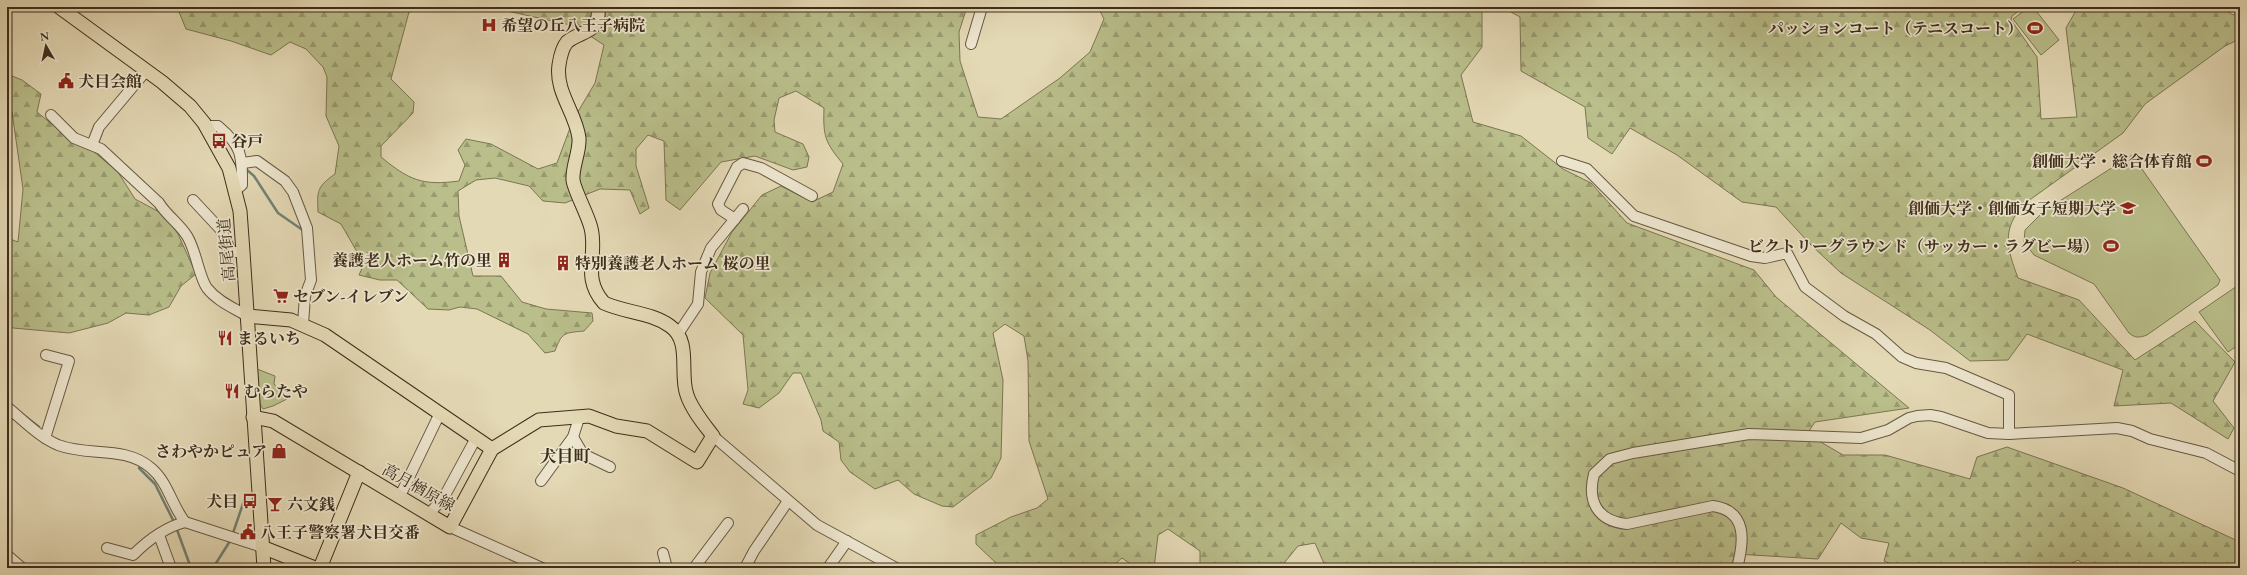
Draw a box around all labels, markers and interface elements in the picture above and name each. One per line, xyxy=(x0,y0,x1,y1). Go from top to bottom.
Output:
place label: 希望の丘八王子病院 xyxy=(501,15,645,36)
hospital icon: 希望の丘八王子病院 xyxy=(480,16,498,34)
place label: パッションコート（テニスコート） xyxy=(1768,18,2023,39)
sports icon: パッションコート（テニスコート） xyxy=(2026,19,2044,37)
north arrow xyxy=(26,26,66,66)
text: N xyxy=(39,28,50,44)
place label: 犬目会館 xyxy=(78,71,142,92)
public building icon: 犬目会館 xyxy=(57,72,75,90)
place label: 谷戸 xyxy=(231,131,263,152)
bus stop icon: 谷戸 xyxy=(210,132,228,150)
place label: 創価大学・総合体育館 xyxy=(2032,151,2192,172)
sports icon: 創価大学・総合体育館 xyxy=(2195,152,2213,170)
place label: 創価大学・創価女子短期大学 xyxy=(1908,198,2116,219)
school or university icon: 創価大学・創価女子短期大学 xyxy=(2119,199,2137,217)
street label: 高尾街道 xyxy=(213,217,240,283)
place label: ビクトリーグラウンド（サッカー・ラグビー場） xyxy=(1748,236,2099,257)
sports icon: ビクトリーグラウンド（サッカー・ラグビー場） xyxy=(2102,237,2120,255)
place label: 養護老人ホーム竹の里 xyxy=(332,250,492,271)
building icon: 養護老人ホーム竹の里 xyxy=(495,251,513,269)
place label: 特別養護老人ホーム 桜の里 xyxy=(575,253,771,274)
building icon: 特別養護老人ホーム 桜の里 xyxy=(554,254,572,272)
place label: セブン-イレブン xyxy=(293,286,409,307)
supermarket icon: セブン-イレブン xyxy=(272,287,290,305)
place label: まるいち xyxy=(237,328,301,349)
restaurant icon: まるいち xyxy=(216,329,234,347)
place label: むらたや xyxy=(244,381,308,402)
restaurant icon: むらたや xyxy=(223,382,241,400)
place label: さわやかピュア xyxy=(155,441,267,462)
shop icon: さわやかピュア xyxy=(270,442,288,460)
district label: 犬目町 xyxy=(540,445,591,467)
street label: 高月楢原線 xyxy=(379,459,459,516)
place label: 犬目 xyxy=(206,491,238,512)
bus stop icon: 犬目 xyxy=(241,492,259,510)
place label: 六文銭 xyxy=(287,494,335,515)
bar icon: 六文銭 xyxy=(266,495,284,513)
place label: 八王子警察署犬目交番 xyxy=(260,522,420,543)
public building icon: 八王子警察署犬目交番 xyxy=(239,523,257,541)

